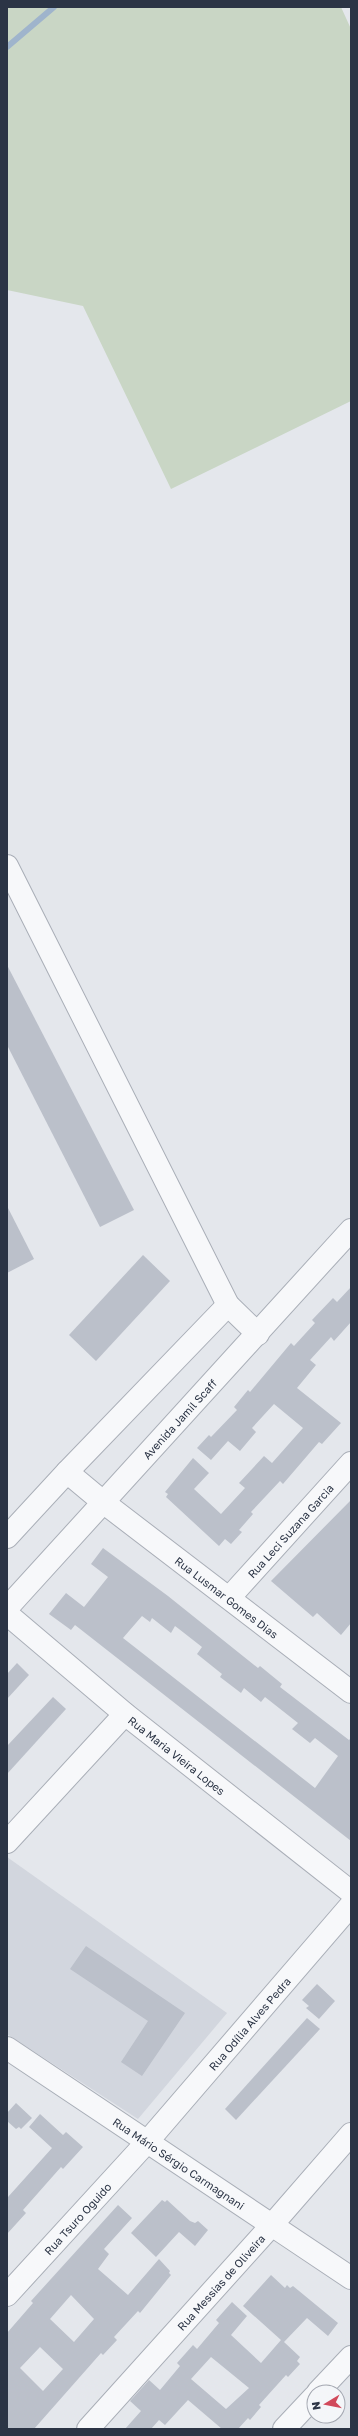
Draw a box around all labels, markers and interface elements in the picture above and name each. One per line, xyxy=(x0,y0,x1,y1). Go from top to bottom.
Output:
street label: Avenida Jamil Scaff xyxy=(140,1376,219,1461)
street label: Rua Leci Suzana Garcia xyxy=(244,1481,336,1580)
street label: Rua Lusmar Gomes Dias xyxy=(173,1553,281,1641)
street label: Rua Maria Vieira Lopes xyxy=(126,1713,228,1797)
street label: Rua Odília Alves Pedra xyxy=(206,1974,293,2072)
street label: Rua Mário Sérgio Carmagnani xyxy=(111,2114,247,2212)
street label: Rua Tsuro Oguido xyxy=(41,2179,114,2257)
street label: Rua Messias de Oliveira xyxy=(174,2231,267,2333)
north arrow xyxy=(306,2384,346,2424)
text: N xyxy=(309,2401,323,2411)

